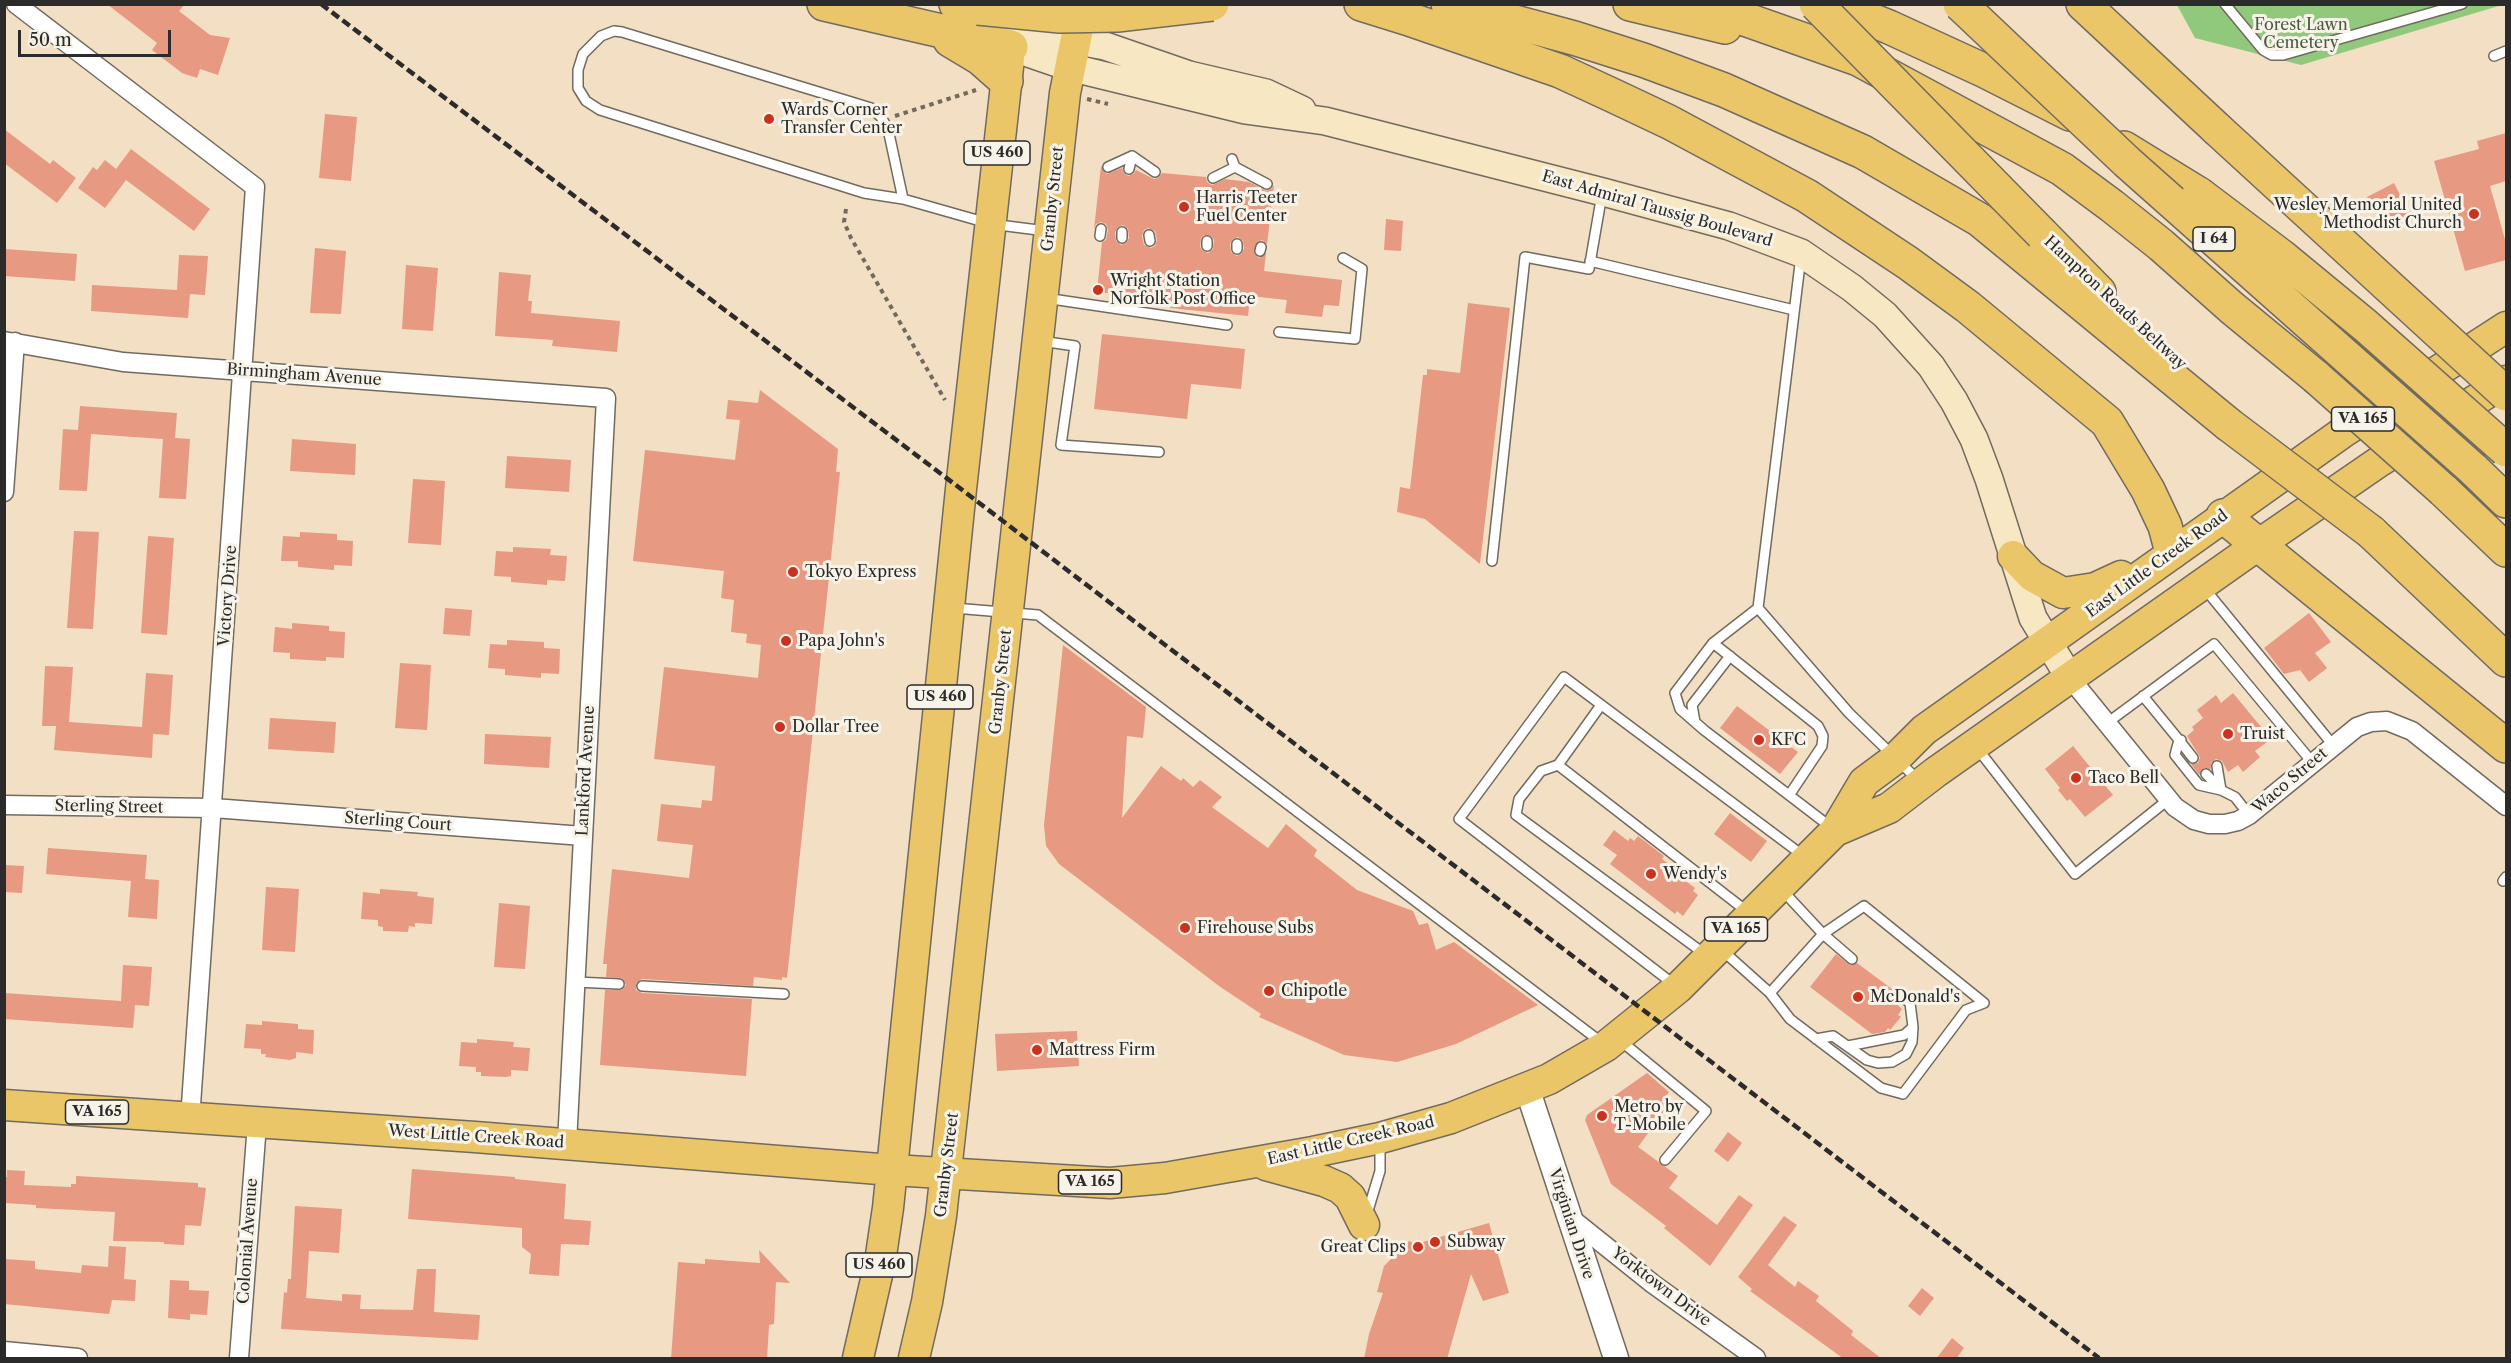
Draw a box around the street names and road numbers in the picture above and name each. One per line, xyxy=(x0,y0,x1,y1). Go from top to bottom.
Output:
road number: US 460 xyxy=(964,141,1030,165)
street label: Granby Street xyxy=(1038,145,1068,253)
street label: East Admiral Taussig Boulevard xyxy=(1540,167,1774,251)
road number: I 64 xyxy=(2193,227,2235,251)
street label: Hampton Roads Beltway xyxy=(2040,232,2190,374)
street label: Birmingham Avenue xyxy=(226,360,382,390)
road number: VA 165 xyxy=(2332,407,2394,431)
street label: East Little Creek Road xyxy=(2082,506,2232,622)
street label: Victory Drive xyxy=(215,545,241,647)
street label: Granby Street xyxy=(986,628,1016,736)
road number: US 460 xyxy=(907,685,973,709)
street label: Lankford Avenue xyxy=(573,705,599,837)
street label: Waco Street xyxy=(2248,744,2332,818)
street label: Sterling Street xyxy=(55,796,163,818)
street label: Sterling Court xyxy=(344,809,452,835)
road number: VA 165 xyxy=(1704,917,1768,941)
road number: VA 165 xyxy=(66,1100,128,1124)
street label: Granby Street xyxy=(931,1111,963,1219)
street label: East Little Creek Road xyxy=(1266,1112,1436,1170)
street label: West Little Creek Road xyxy=(387,1121,565,1153)
street label: Virginian Drive xyxy=(1544,1166,1598,1282)
road number: VA 165 xyxy=(1058,1170,1122,1194)
street label: Colonial Avenue xyxy=(234,1178,262,1304)
street label: Yorktown Drive xyxy=(1608,1243,1714,1331)
road number: US 460 xyxy=(846,1253,912,1277)

